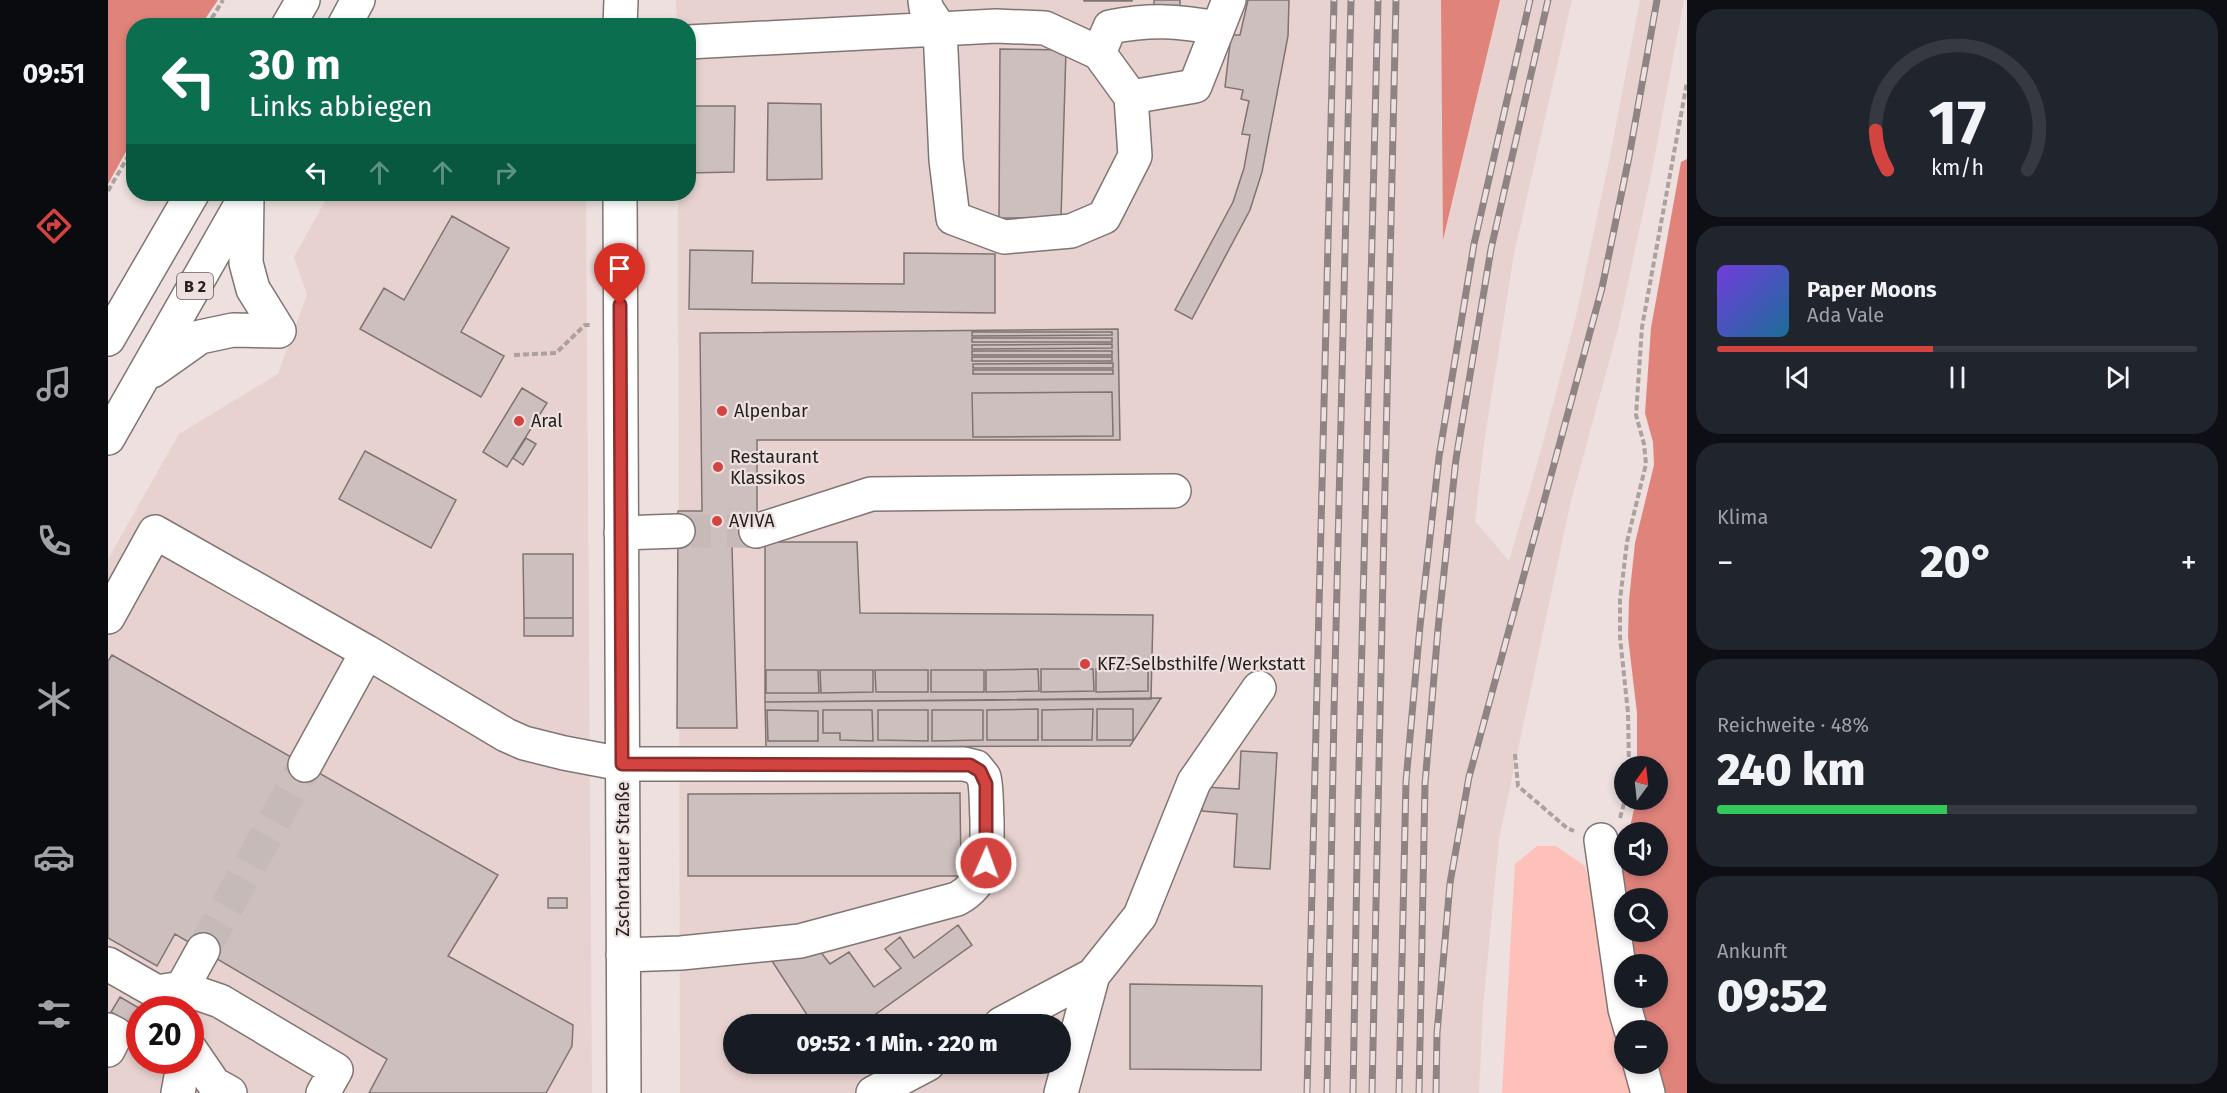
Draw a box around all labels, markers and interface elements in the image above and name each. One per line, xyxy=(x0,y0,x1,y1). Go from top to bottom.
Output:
text: 30 m xyxy=(249,40,341,90)
icon: left xyxy=(150,42,228,120)
text: 09:51 xyxy=(23,58,85,90)
text: 17 xyxy=(1928,86,1986,161)
text: Links abbiegen xyxy=(249,91,433,123)
text: km/h xyxy=(1930,155,1984,181)
icon: left xyxy=(300,156,333,189)
icon: ahead xyxy=(363,156,396,189)
icon: ahead xyxy=(426,156,459,189)
icon: right xyxy=(489,156,522,189)
icon: directions xyxy=(33,205,75,247)
pin xyxy=(594,243,645,305)
icon: arrive xyxy=(603,252,636,285)
road number: B 2 xyxy=(177,273,213,299)
text: Paper Moons xyxy=(1807,276,1937,303)
text: Ada Vale xyxy=(1807,303,1884,327)
icon: previous xyxy=(1781,361,1814,394)
icon: pause xyxy=(1941,361,1974,394)
icon: next xyxy=(2101,361,2134,394)
icon: music xyxy=(33,363,75,405)
place label: Alpenbar xyxy=(734,400,808,422)
marker: Alpenbar xyxy=(715,404,729,418)
place label: Aral xyxy=(531,410,563,432)
marker: Aral xyxy=(512,414,526,428)
place label: Restaurant Klassikos xyxy=(730,446,819,489)
marker: Restaurant Klassikos xyxy=(711,460,725,474)
text: Klima xyxy=(1717,505,1768,529)
place label: AVIVA xyxy=(729,510,775,532)
marker: AVIVA xyxy=(710,514,724,528)
icon: phone xyxy=(33,520,75,562)
text: 20° xyxy=(1920,535,1994,589)
text: − xyxy=(1717,543,1734,583)
text: + xyxy=(2181,543,2197,583)
place label: KFZ-Selbsthilfe/Werkstatt xyxy=(1097,653,1306,675)
marker: KFZ-Selbsthilfe/Werkstatt xyxy=(1078,657,1092,671)
icon: climate xyxy=(33,678,75,720)
text: Reichweite · 48% xyxy=(1717,713,1869,737)
text: 240 km xyxy=(1717,743,1865,797)
north arrow xyxy=(1614,756,1668,810)
map controls xyxy=(1614,756,1668,1074)
street label: Zschortauer Straße xyxy=(612,781,634,937)
button: sound xyxy=(1614,822,1668,876)
position arrow xyxy=(954,831,1018,895)
icon: car xyxy=(33,836,75,878)
button: search xyxy=(1614,888,1668,942)
text: Ankunft xyxy=(1717,939,1788,963)
button: + xyxy=(1614,954,1668,1008)
text: 09:52 xyxy=(1717,969,1828,1023)
icon: filters xyxy=(33,993,75,1035)
speed limit sign: 20 xyxy=(126,996,204,1074)
button: − xyxy=(1614,1020,1668,1074)
text: 09:52 · 1 Min. · 220 m xyxy=(796,1030,998,1057)

